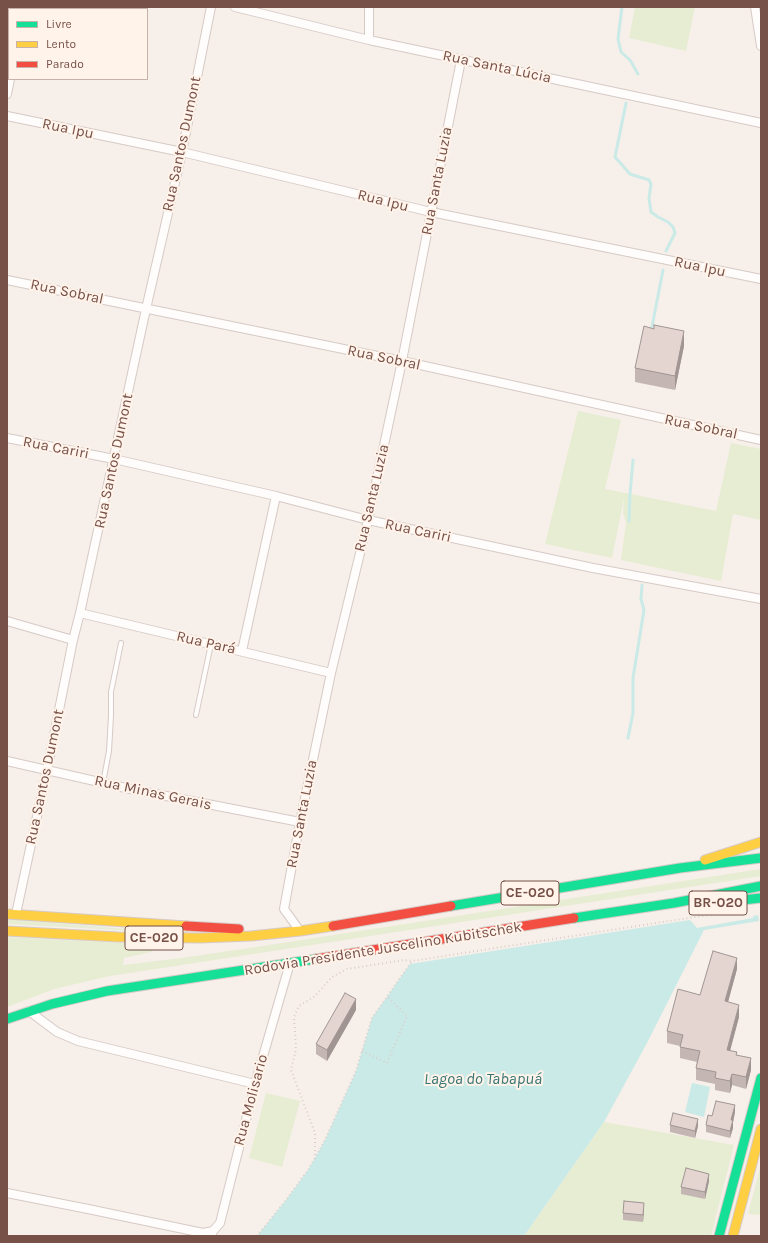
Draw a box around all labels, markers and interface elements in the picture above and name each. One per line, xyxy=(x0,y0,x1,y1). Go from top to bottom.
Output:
legend xyxy=(8,8,148,80)
text: Livre xyxy=(46,17,72,31)
text: Lento xyxy=(46,37,76,51)
street label: Rua Santa Lúcia xyxy=(441,47,553,87)
text: Parado xyxy=(46,57,84,71)
street label: Rua Santos Dumont xyxy=(159,75,205,213)
street label: Rua Ipu xyxy=(41,115,95,143)
street label: Rua Santa Luzia xyxy=(418,125,456,237)
street label: Rua Ipu xyxy=(356,186,410,216)
street label: Rua Ipu xyxy=(673,253,727,281)
street label: Rua Sobral xyxy=(29,275,105,309)
street label: Rua Sobral xyxy=(346,341,422,375)
street label: Rua Santos Dumont xyxy=(91,392,137,530)
street label: Rua Sobral xyxy=(663,410,739,444)
street label: Rua Cariri xyxy=(21,433,91,463)
street label: Rua Santa Luzia xyxy=(351,442,393,554)
street label: Rua Cariri xyxy=(383,515,453,547)
street label: Rua Pará xyxy=(175,627,237,659)
street label: Rua Santos Dumont xyxy=(22,708,68,846)
street label: Rua Santa Luzia xyxy=(283,758,321,870)
street label: Rua Minas Gerais xyxy=(93,772,213,814)
road number: CE-020 xyxy=(501,881,559,905)
road number: BR-020 xyxy=(689,891,747,915)
street label: Rodovia Presidente Juscelino Kubitschek xyxy=(243,918,523,980)
road number: CE-020 xyxy=(125,926,183,950)
street label: Rua Molisario xyxy=(230,1052,272,1148)
water label: Lagoa do Tabapuá xyxy=(424,1069,542,1089)

